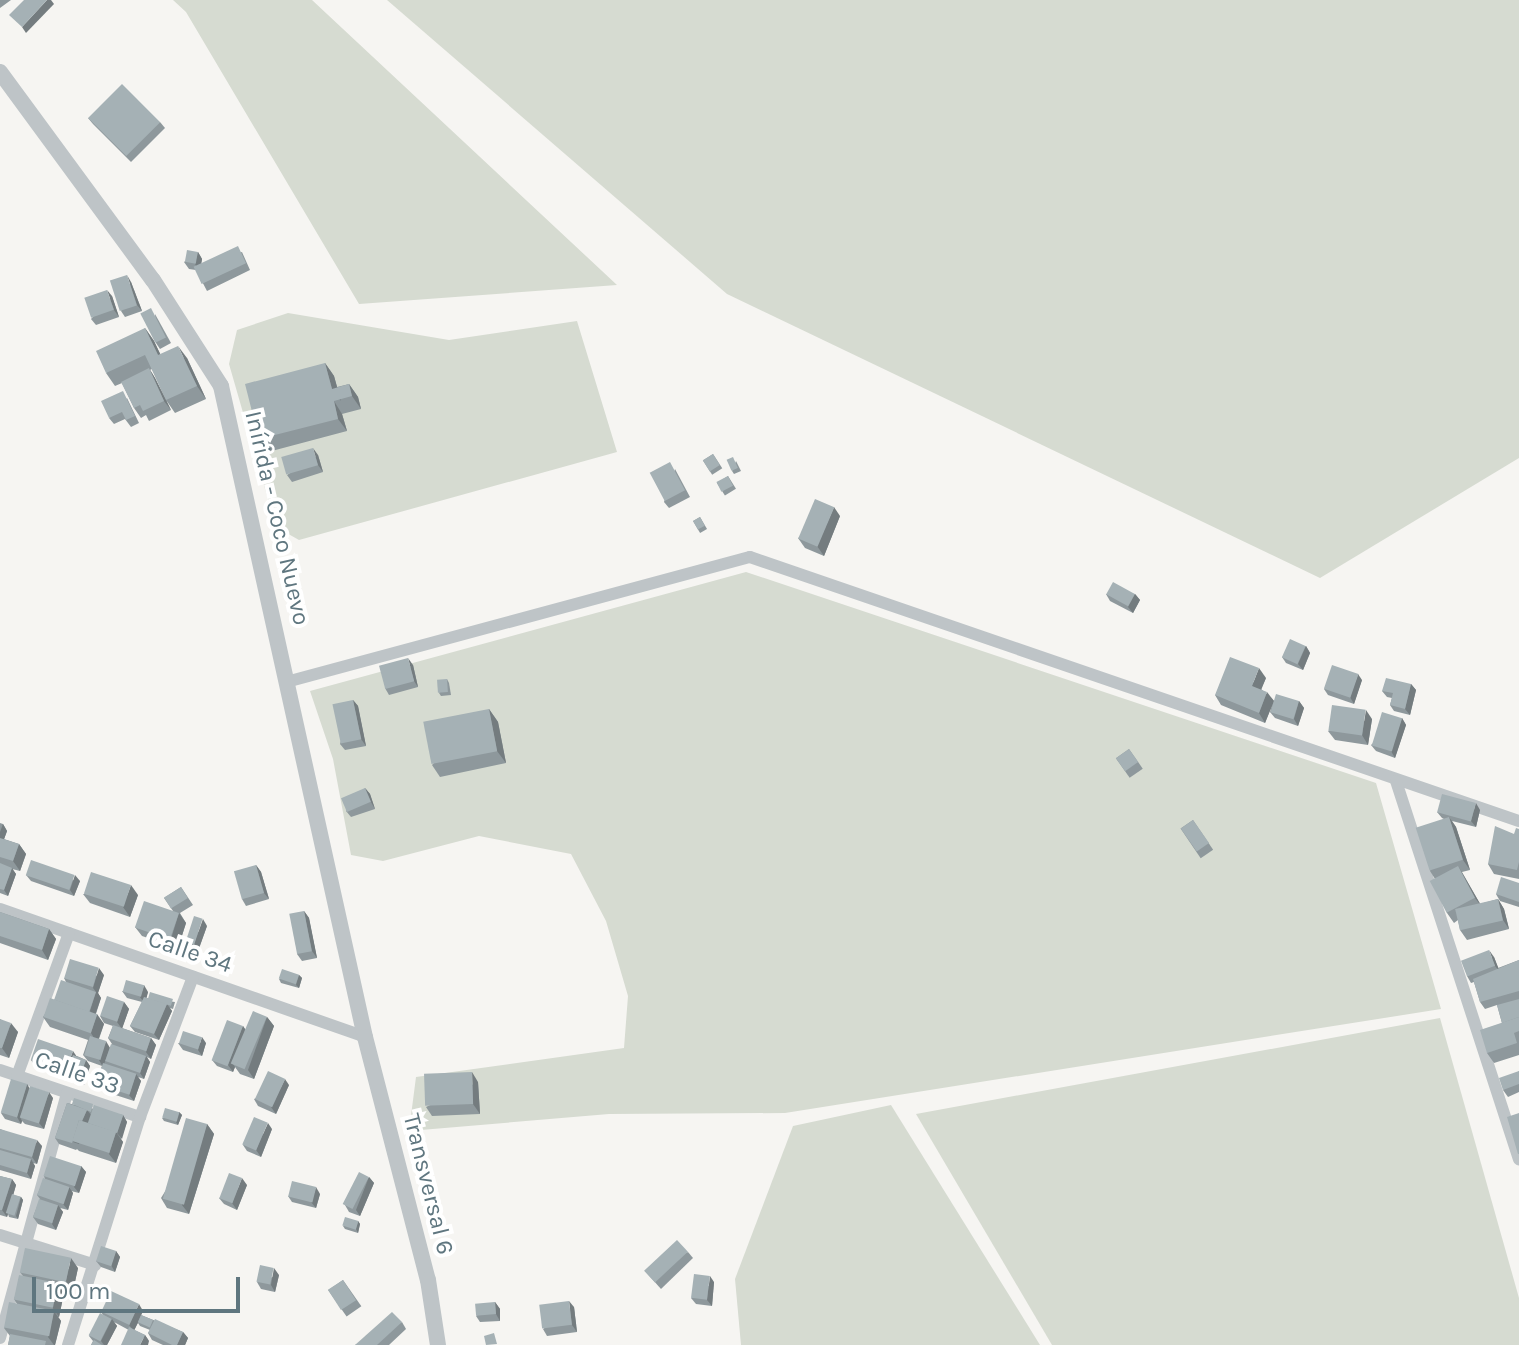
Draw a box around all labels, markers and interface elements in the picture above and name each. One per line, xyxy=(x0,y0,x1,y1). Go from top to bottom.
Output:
street label: Inírida - Coco Nuevo xyxy=(238,408,316,628)
street label: Calle 34 xyxy=(144,924,236,980)
street label: Calle 33 xyxy=(31,1045,123,1101)
street label: Transversal 6 xyxy=(397,1111,459,1257)
scale bar xyxy=(36,1261,244,1311)
text: 100 m xyxy=(46,1277,111,1305)

